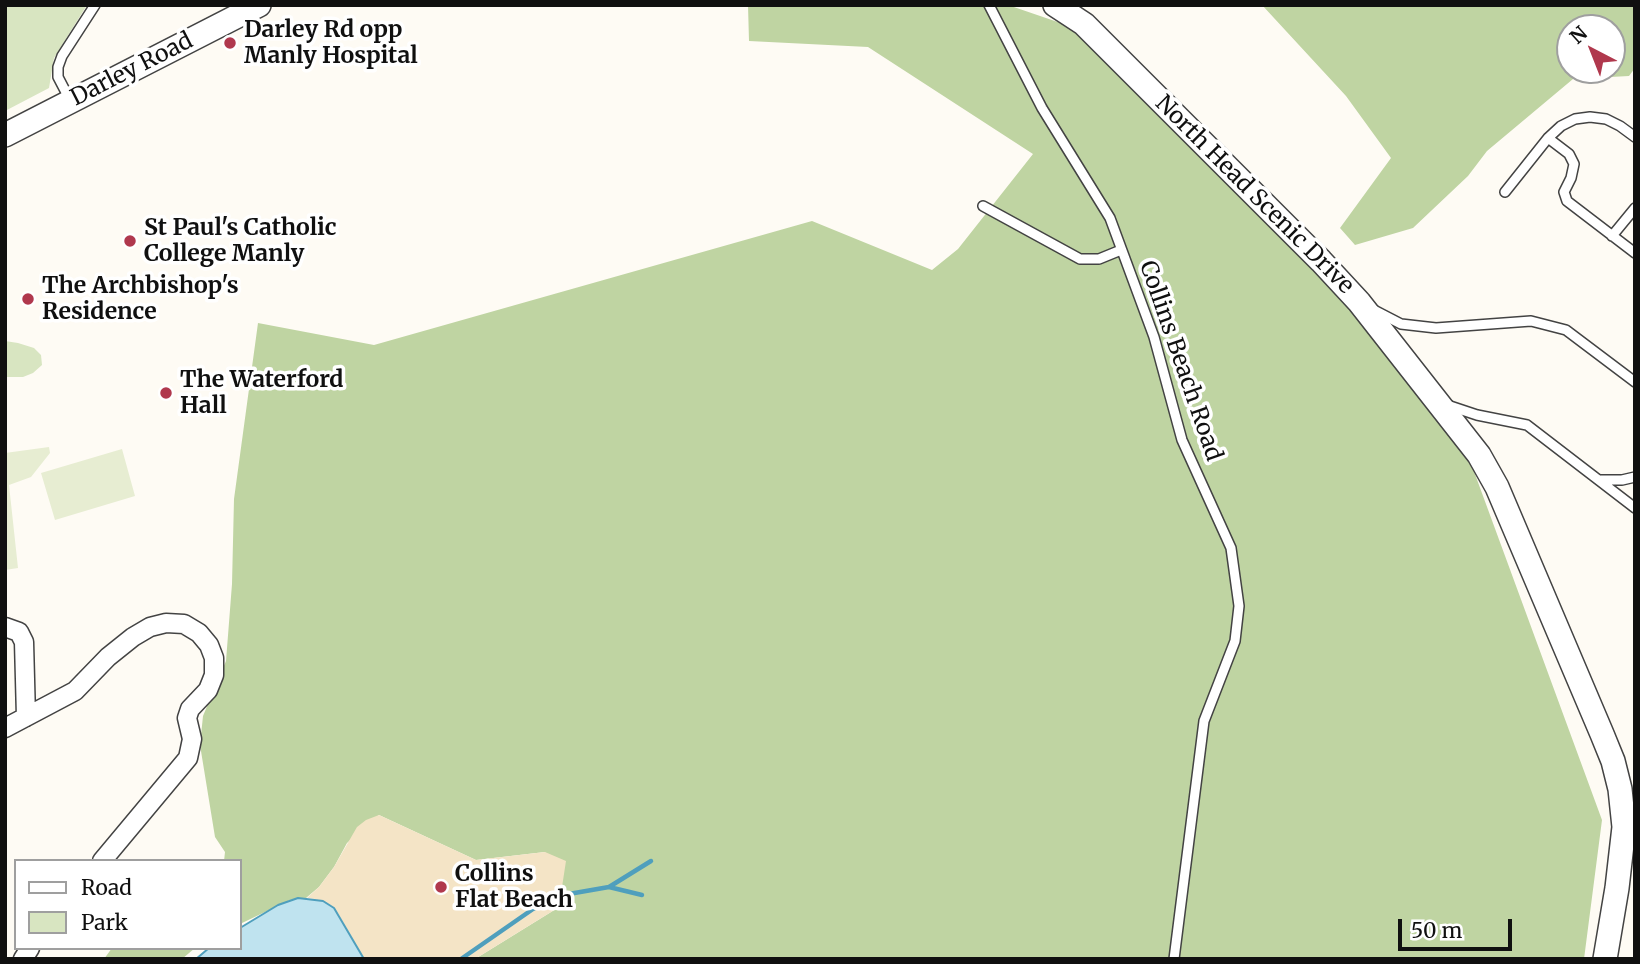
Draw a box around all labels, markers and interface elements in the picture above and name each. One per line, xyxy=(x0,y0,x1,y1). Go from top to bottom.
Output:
north arrow xyxy=(1556,14,1626,84)
place label: Darley Rd opp Manly Hospital xyxy=(244,16,418,70)
text: N xyxy=(1565,21,1592,49)
street label: Darley Road xyxy=(66,27,198,113)
marker: Darley Rd opp Manly Hospital xyxy=(222,35,238,51)
street label: North Head Scenic Drive xyxy=(1149,90,1359,300)
place label: St Paul's Catholic College Manly xyxy=(144,214,337,268)
marker: St Paul's Catholic College Manly xyxy=(122,233,138,249)
street label: Collins Beach Road xyxy=(1133,257,1227,465)
place label: The Archbishop's Residence xyxy=(42,272,239,326)
marker: The Archbishop's Residence xyxy=(20,291,36,307)
place label: The Waterford Hall xyxy=(180,366,344,420)
marker: The Waterford Hall xyxy=(158,385,174,401)
legend xyxy=(14,859,242,950)
place label: Collins Flat Beach xyxy=(455,860,573,914)
text: Road xyxy=(81,874,132,901)
marker: Collins Flat Beach xyxy=(433,879,449,895)
scale bar xyxy=(1402,904,1516,948)
text: Park xyxy=(81,909,128,936)
text: 50 m xyxy=(1411,917,1462,944)

